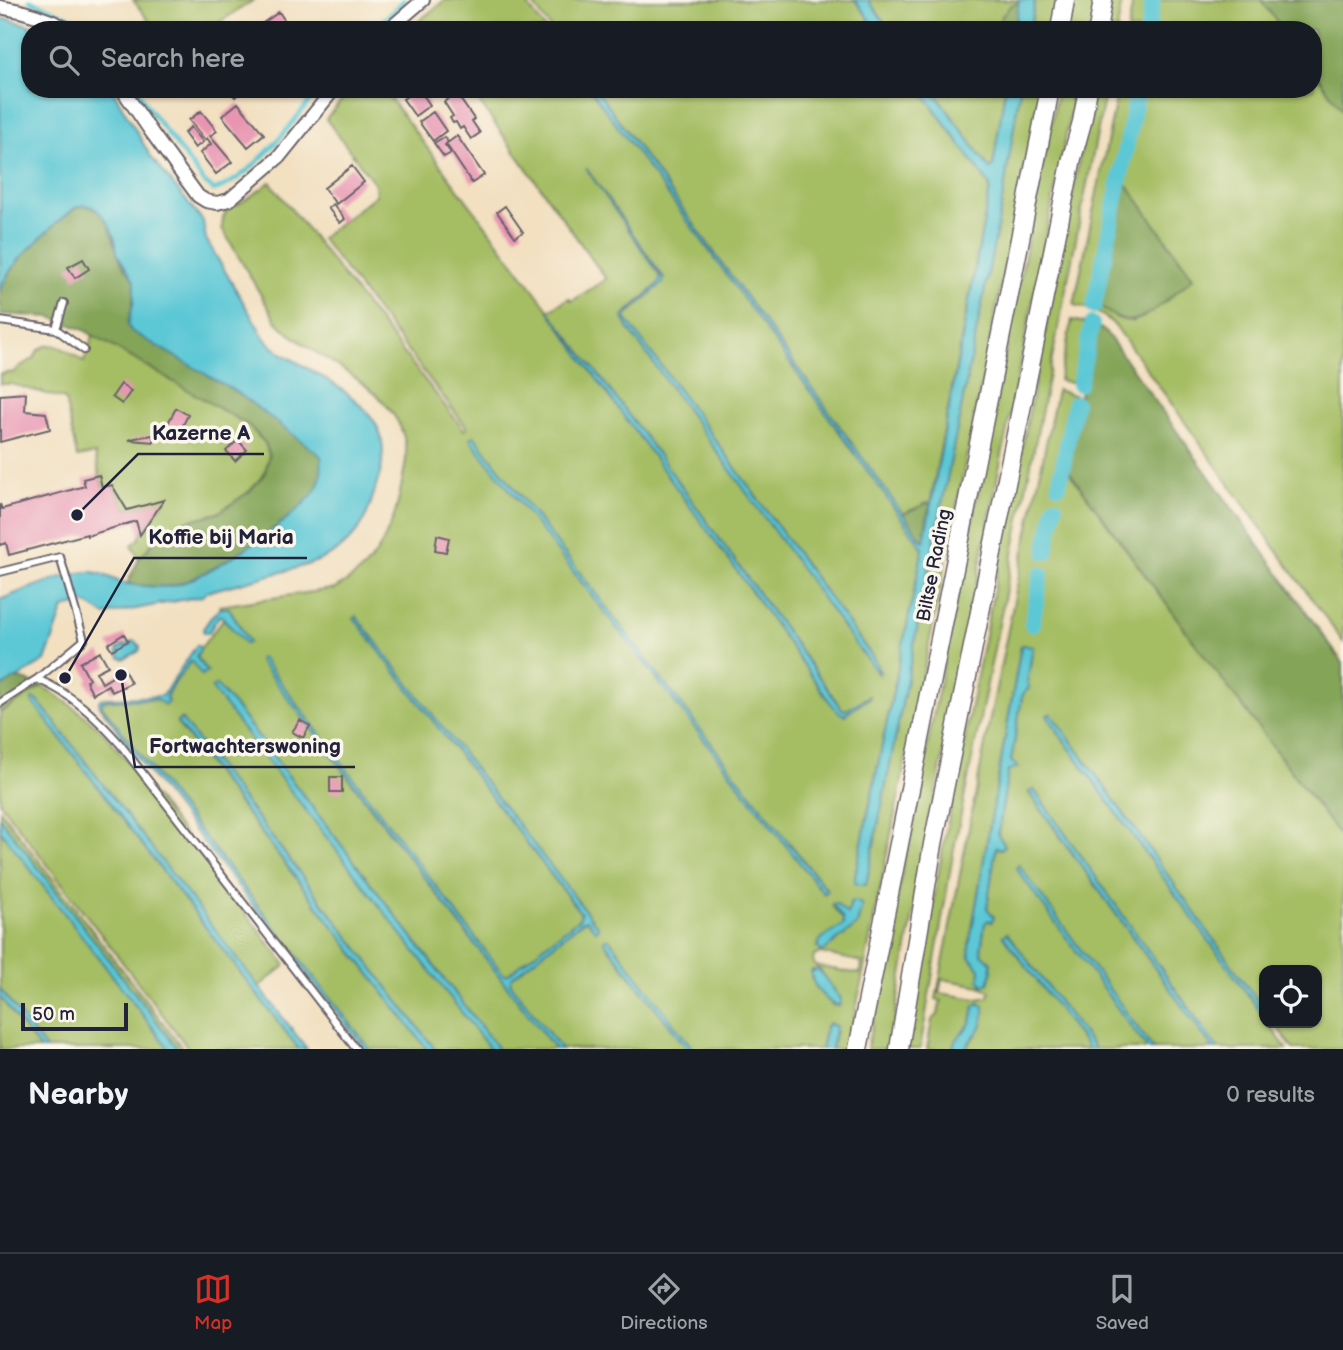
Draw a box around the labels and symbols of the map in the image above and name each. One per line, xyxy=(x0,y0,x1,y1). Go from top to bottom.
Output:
callout: Kazerne A xyxy=(138,412,264,454)
text: Kazerne A xyxy=(152,421,250,446)
street label: Biltse Rading xyxy=(912,507,957,624)
callout: Koffie bij Maria xyxy=(134,516,307,558)
text: Koffie bij Maria xyxy=(148,525,294,550)
callout: Fortwachterswoning xyxy=(135,725,355,767)
text: Fortwachterswoning xyxy=(149,734,341,759)
scale bar xyxy=(21,1000,128,1032)

